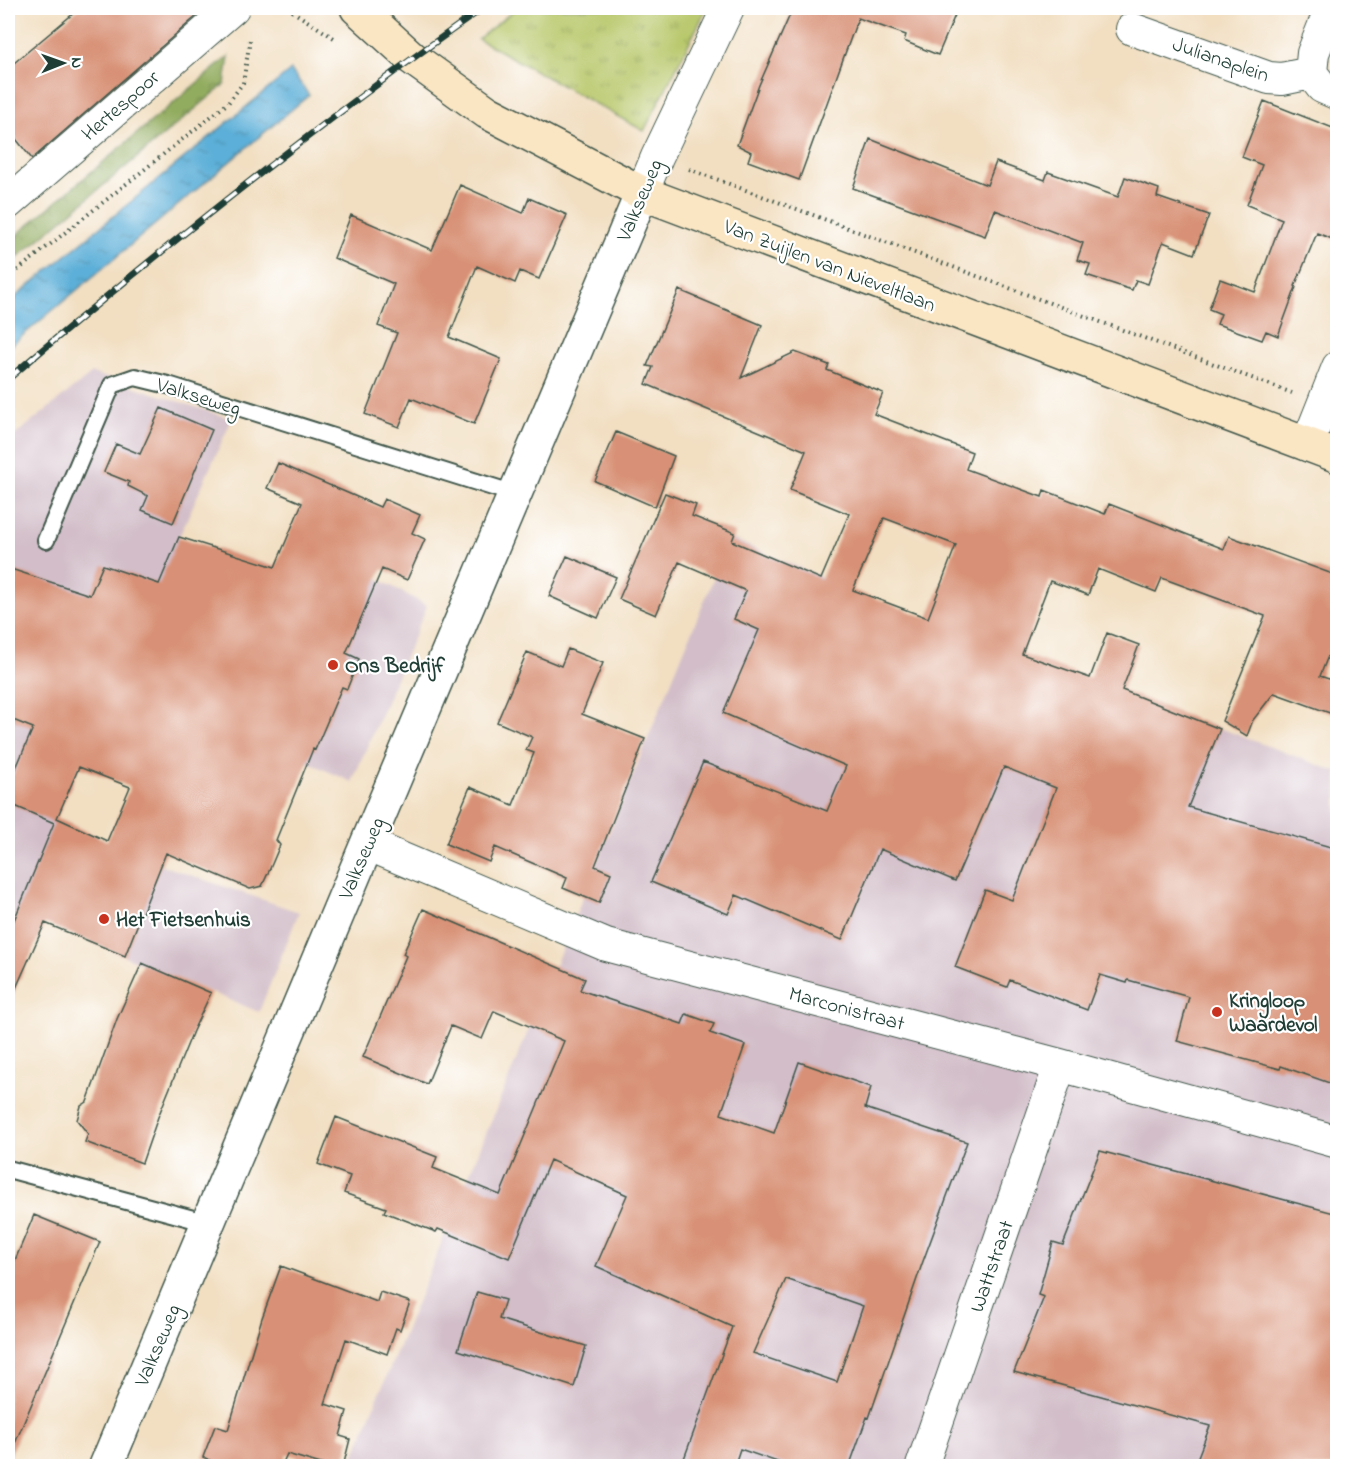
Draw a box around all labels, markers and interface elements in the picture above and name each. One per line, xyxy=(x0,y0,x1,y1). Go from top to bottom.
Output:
street label: Julianaplein xyxy=(1168,30,1273,91)
north arrow xyxy=(33,33,93,93)
text: N xyxy=(64,57,88,69)
street label: Hertespoor xyxy=(76,64,167,149)
street label: Valkseweg xyxy=(610,155,673,248)
street label: Van Zuijlen van Nieveltlaan xyxy=(718,212,940,321)
street label: Valkseweg xyxy=(151,371,244,427)
place label: Ons Bedrijf xyxy=(345,652,446,682)
marker: Ons Bedrijf xyxy=(326,658,340,672)
street label: Valkseweg xyxy=(332,813,395,906)
place label: Het Fietsenhuis xyxy=(116,906,251,936)
marker: Het Fietsenhuis xyxy=(97,912,111,926)
street label: Marconistraat xyxy=(785,980,908,1040)
place label: Kringloop Waardevol xyxy=(1229,987,1318,1041)
marker: Kringloop Waardevol xyxy=(1210,1005,1224,1019)
street label: Wattstraat xyxy=(963,1217,1023,1317)
street label: Valkseweg xyxy=(128,1300,191,1393)

